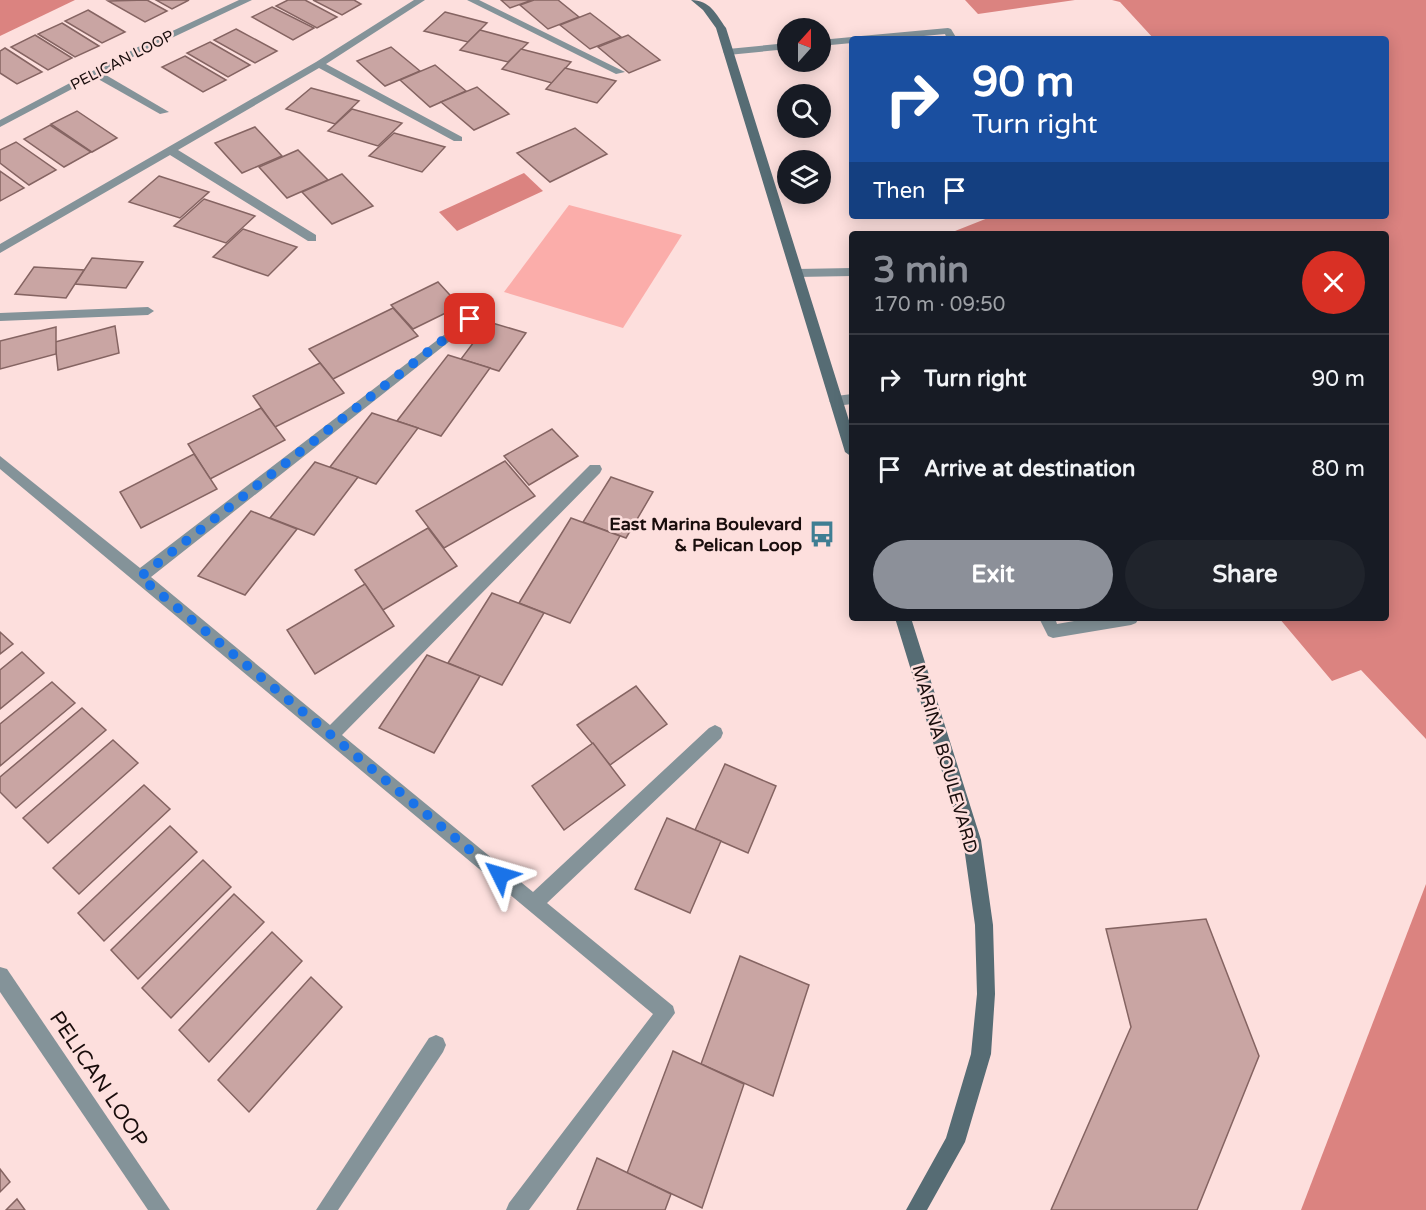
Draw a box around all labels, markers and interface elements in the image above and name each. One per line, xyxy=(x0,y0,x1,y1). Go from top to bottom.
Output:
north arrow xyxy=(777,18,831,72)
map controls xyxy=(777,18,831,204)
street label: PELICAN LOOP xyxy=(67,26,177,94)
text: 90 m xyxy=(972,57,1074,108)
icon: right xyxy=(873,60,951,138)
button: search xyxy=(777,84,831,138)
text: Turn right xyxy=(972,108,1098,141)
button: layers xyxy=(777,150,831,204)
icon: arrive xyxy=(938,174,971,207)
text: Then xyxy=(873,178,926,204)
text: 3 min xyxy=(873,249,969,292)
button: close xyxy=(1302,251,1365,314)
pin xyxy=(444,293,495,344)
text: 170 m · 09:50 xyxy=(873,293,1005,317)
icon: arrive xyxy=(453,302,486,335)
icon: right xyxy=(873,363,906,396)
text: Turn right xyxy=(924,366,1026,392)
text: 90 m xyxy=(1311,366,1365,392)
icon: arrive xyxy=(873,453,906,486)
text: Arrive at destination xyxy=(924,456,1135,482)
text: 80 m xyxy=(1311,456,1365,482)
place label: East Marina Boulevard & Pelican Loop xyxy=(609,513,802,556)
bus stop icon: East Marina Boulevard & Pelican Loop xyxy=(807,519,837,549)
button: Exit xyxy=(873,540,1113,609)
button: Share xyxy=(1125,540,1365,609)
street label: MARINA BOULEVARD xyxy=(907,662,983,856)
position arrow xyxy=(468,843,532,907)
street label: PELICAN LOOP xyxy=(44,1007,153,1152)

